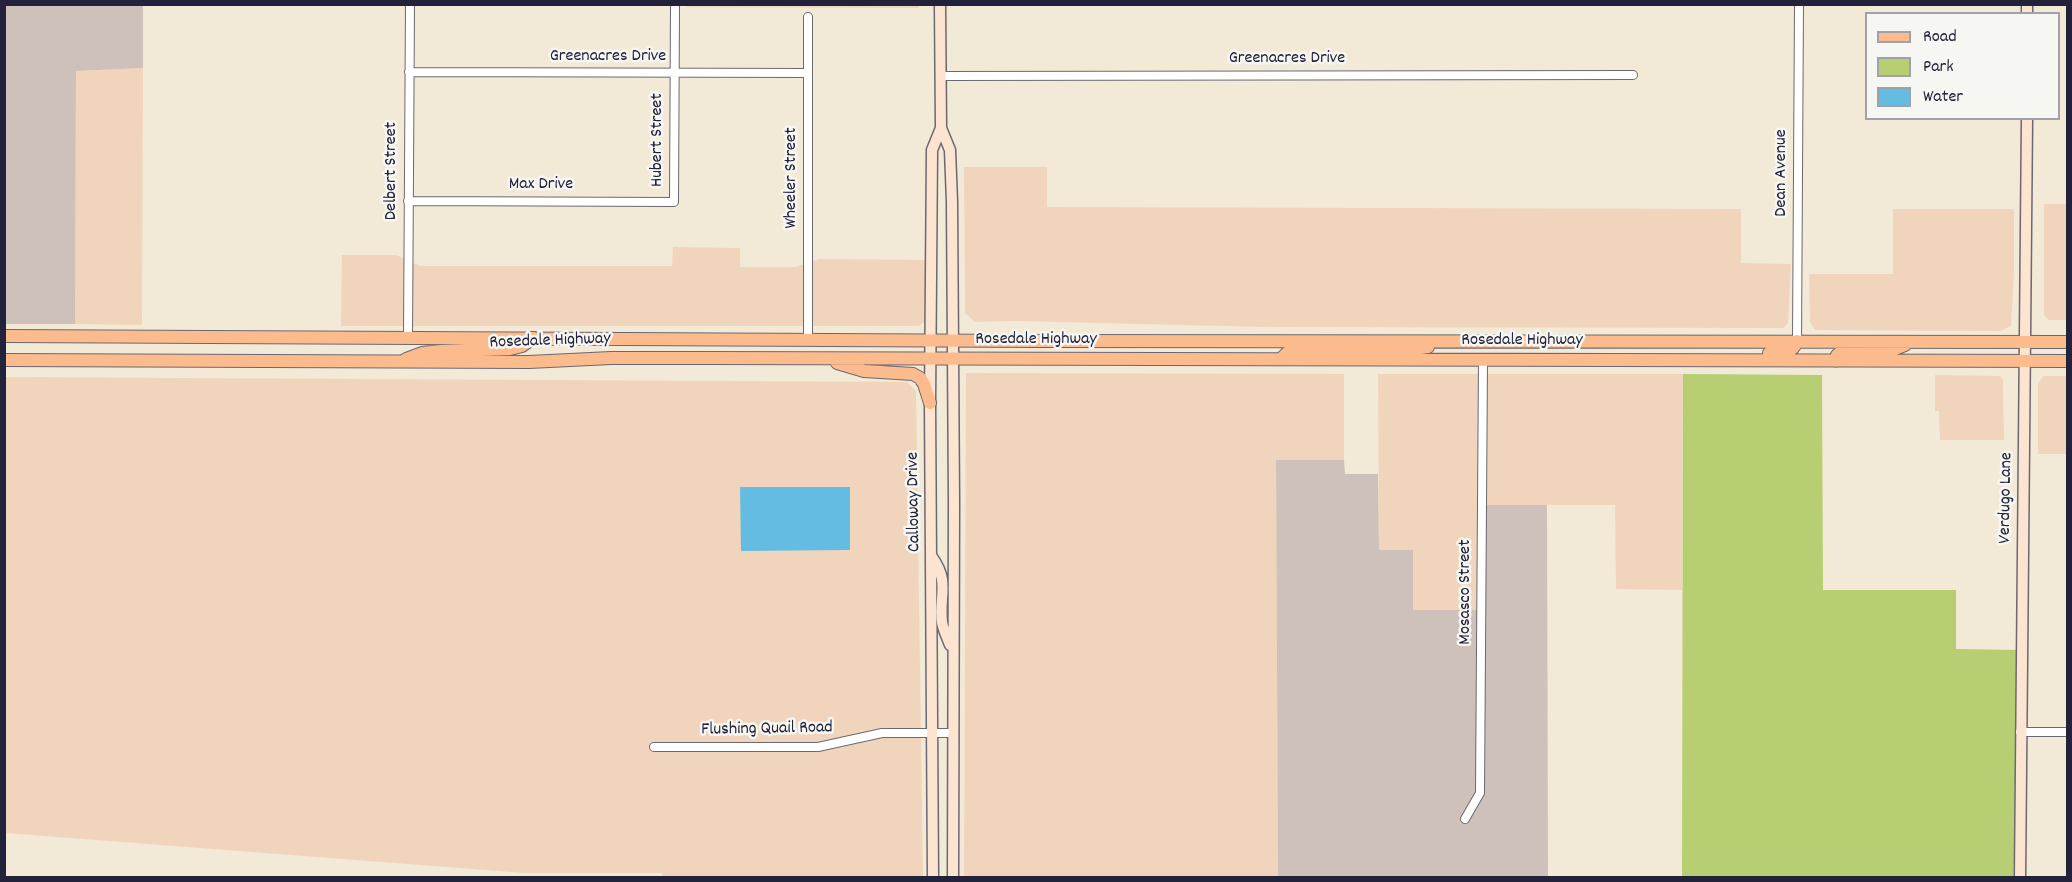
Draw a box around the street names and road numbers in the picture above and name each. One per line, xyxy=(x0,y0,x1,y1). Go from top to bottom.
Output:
street label: Greenacres Drive xyxy=(550,47,666,69)
street label: Greenacres Drive xyxy=(1229,49,1345,71)
street label: Hubert Street xyxy=(648,93,670,187)
street label: Delbert Street xyxy=(382,122,404,220)
street label: Wheeler Street xyxy=(782,127,804,229)
street label: Dean Avenue xyxy=(1772,129,1794,217)
street label: Max Drive xyxy=(509,175,573,197)
street label: Rosedale Highway xyxy=(489,329,611,355)
street label: Rosedale Highway xyxy=(975,330,1097,352)
street label: Rosedale Highway xyxy=(1461,331,1583,353)
street label: Calloway Drive xyxy=(903,452,927,552)
street label: Verdugo Lane xyxy=(1995,452,2019,544)
street label: Mosasco Street xyxy=(1456,539,1478,645)
street label: Flushing Quail Road xyxy=(701,718,833,742)

